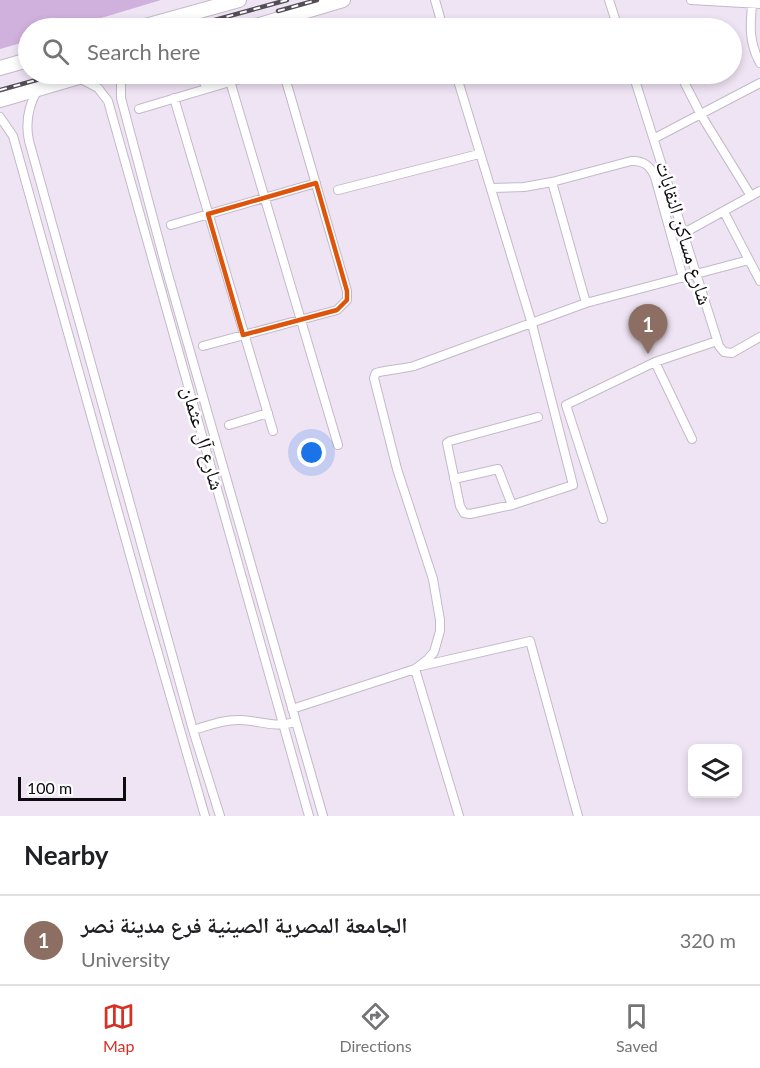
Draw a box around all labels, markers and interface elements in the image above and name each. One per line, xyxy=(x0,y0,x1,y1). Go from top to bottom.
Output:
search box xyxy=(18,18,742,84)
icon: search xyxy=(39,35,72,68)
text: Search here xyxy=(87,38,200,65)
street label: شارع مساكن النقابات xyxy=(650,158,718,308)
pin: 1 xyxy=(628,304,668,354)
street label: شارع آل عثمان xyxy=(176,383,230,493)
your location xyxy=(297,438,326,467)
map controls xyxy=(688,744,742,798)
button: layers xyxy=(688,744,742,798)
scale bar xyxy=(18,774,126,802)
text: 100 m xyxy=(27,778,72,797)
text: Nearby xyxy=(24,839,109,871)
text: الجامعة المصرية الصينية فرع مدينة نصر xyxy=(81,911,407,938)
text: 1 xyxy=(38,928,49,952)
text: 320 m xyxy=(680,928,736,952)
text: University xyxy=(81,947,170,971)
tab: Map xyxy=(102,1000,135,1055)
tab: Directions xyxy=(339,1000,412,1055)
tab: Saved xyxy=(616,1000,658,1055)

